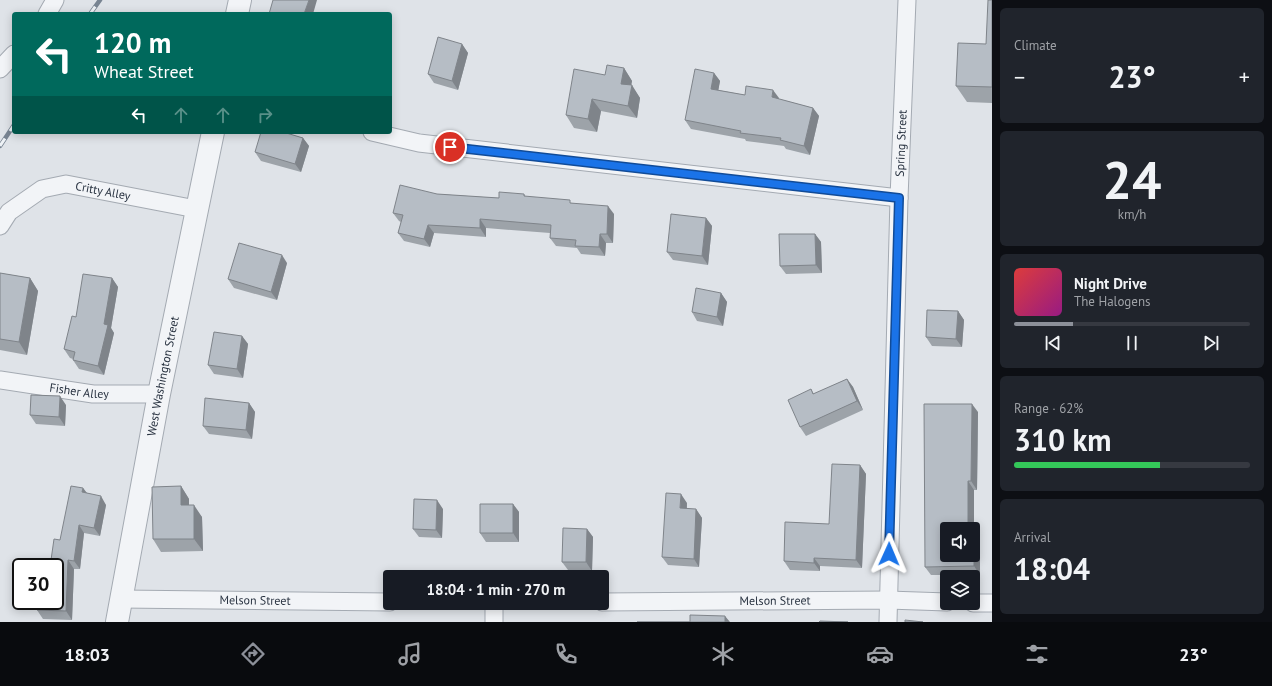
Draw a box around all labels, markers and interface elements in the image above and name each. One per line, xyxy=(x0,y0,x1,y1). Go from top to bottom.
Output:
text: 120 m xyxy=(94,24,171,61)
icon: left xyxy=(28,28,80,80)
text: Climate xyxy=(1014,37,1057,54)
text: 23° xyxy=(1108,57,1156,96)
text: Wheat Street xyxy=(94,60,194,83)
text: − xyxy=(1014,63,1025,91)
text: + xyxy=(1239,63,1250,91)
icon: left xyxy=(128,104,150,126)
icon: ahead xyxy=(170,104,192,126)
icon: ahead xyxy=(212,104,234,126)
icon: right xyxy=(254,104,276,126)
street label: Spring Street xyxy=(892,109,910,177)
pin xyxy=(433,130,467,164)
icon: arrive xyxy=(439,136,461,158)
text: 24 xyxy=(1103,146,1161,213)
street label: Critty Alley xyxy=(74,178,132,203)
text: km/h xyxy=(1118,206,1146,223)
text: Night Drive xyxy=(1074,274,1147,293)
text: The Halogens xyxy=(1074,293,1151,310)
street label: West Washington Street xyxy=(143,315,182,437)
icon: previous xyxy=(1042,332,1064,354)
icon: pause xyxy=(1121,332,1143,354)
icon: next xyxy=(1200,332,1222,354)
street label: Fisher Alley xyxy=(49,380,109,401)
text: Range · 62% xyxy=(1014,400,1083,417)
text: 310 km xyxy=(1014,420,1112,459)
map controls xyxy=(940,522,980,610)
button: sound xyxy=(940,522,980,562)
text: Arrival xyxy=(1014,529,1050,546)
position arrow xyxy=(868,533,910,575)
text: 18:04 xyxy=(1014,549,1090,588)
speed limit sign: 30 xyxy=(12,558,64,610)
button: layers xyxy=(940,570,980,610)
text: 18:04 · 1 min · 270 m xyxy=(427,580,565,599)
street label: Melson Street xyxy=(219,592,291,608)
street label: Melson Street xyxy=(739,593,811,608)
icon: directions xyxy=(239,640,267,668)
icon: music xyxy=(396,640,424,668)
icon: phone xyxy=(552,640,580,668)
icon: climate xyxy=(709,640,737,668)
icon: car xyxy=(866,640,894,668)
icon: filters xyxy=(1023,640,1051,668)
text: 18:03 xyxy=(64,643,110,666)
text: 23° xyxy=(1179,643,1208,666)

